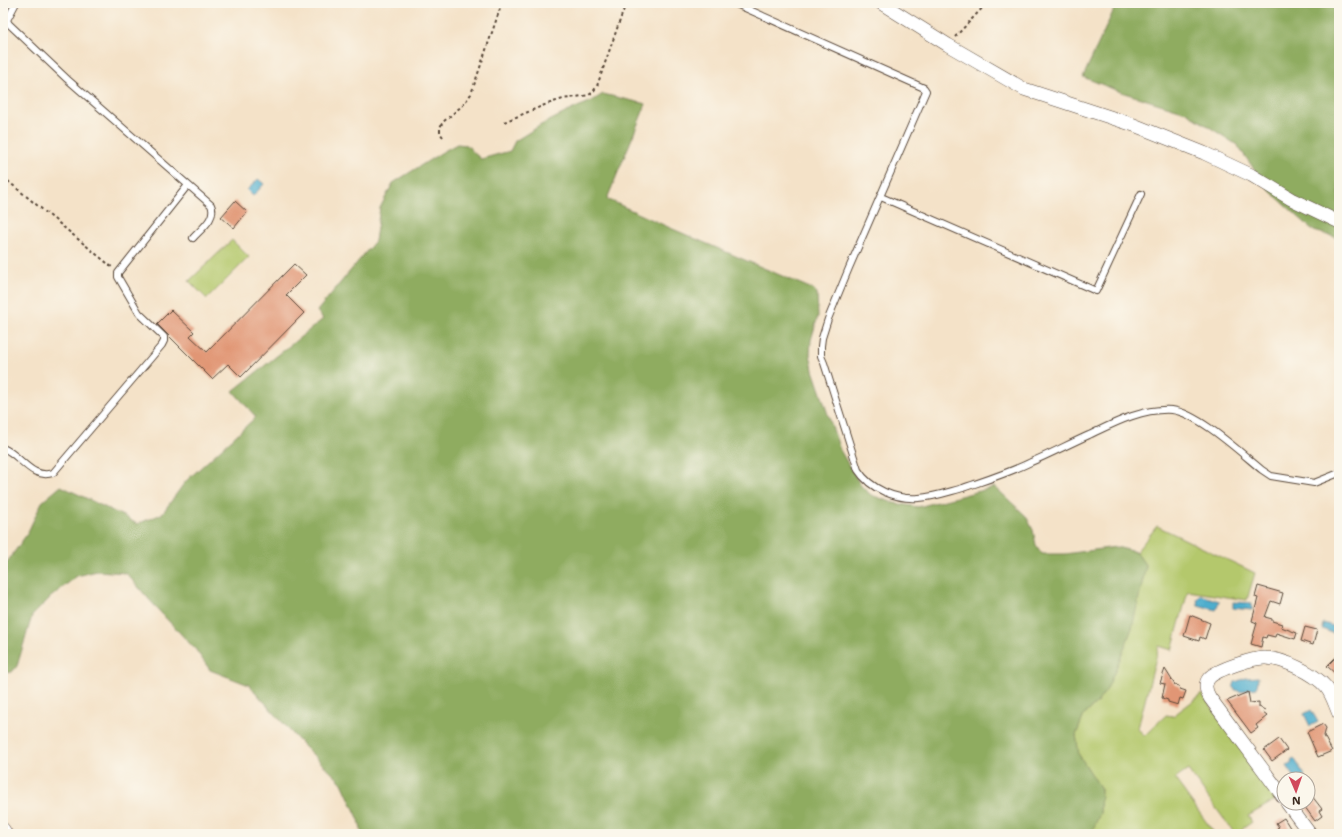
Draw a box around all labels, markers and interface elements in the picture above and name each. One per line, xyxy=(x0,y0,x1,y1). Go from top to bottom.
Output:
north arrow xyxy=(1276,771,1316,811)
text: N xyxy=(1291,793,1301,808)

